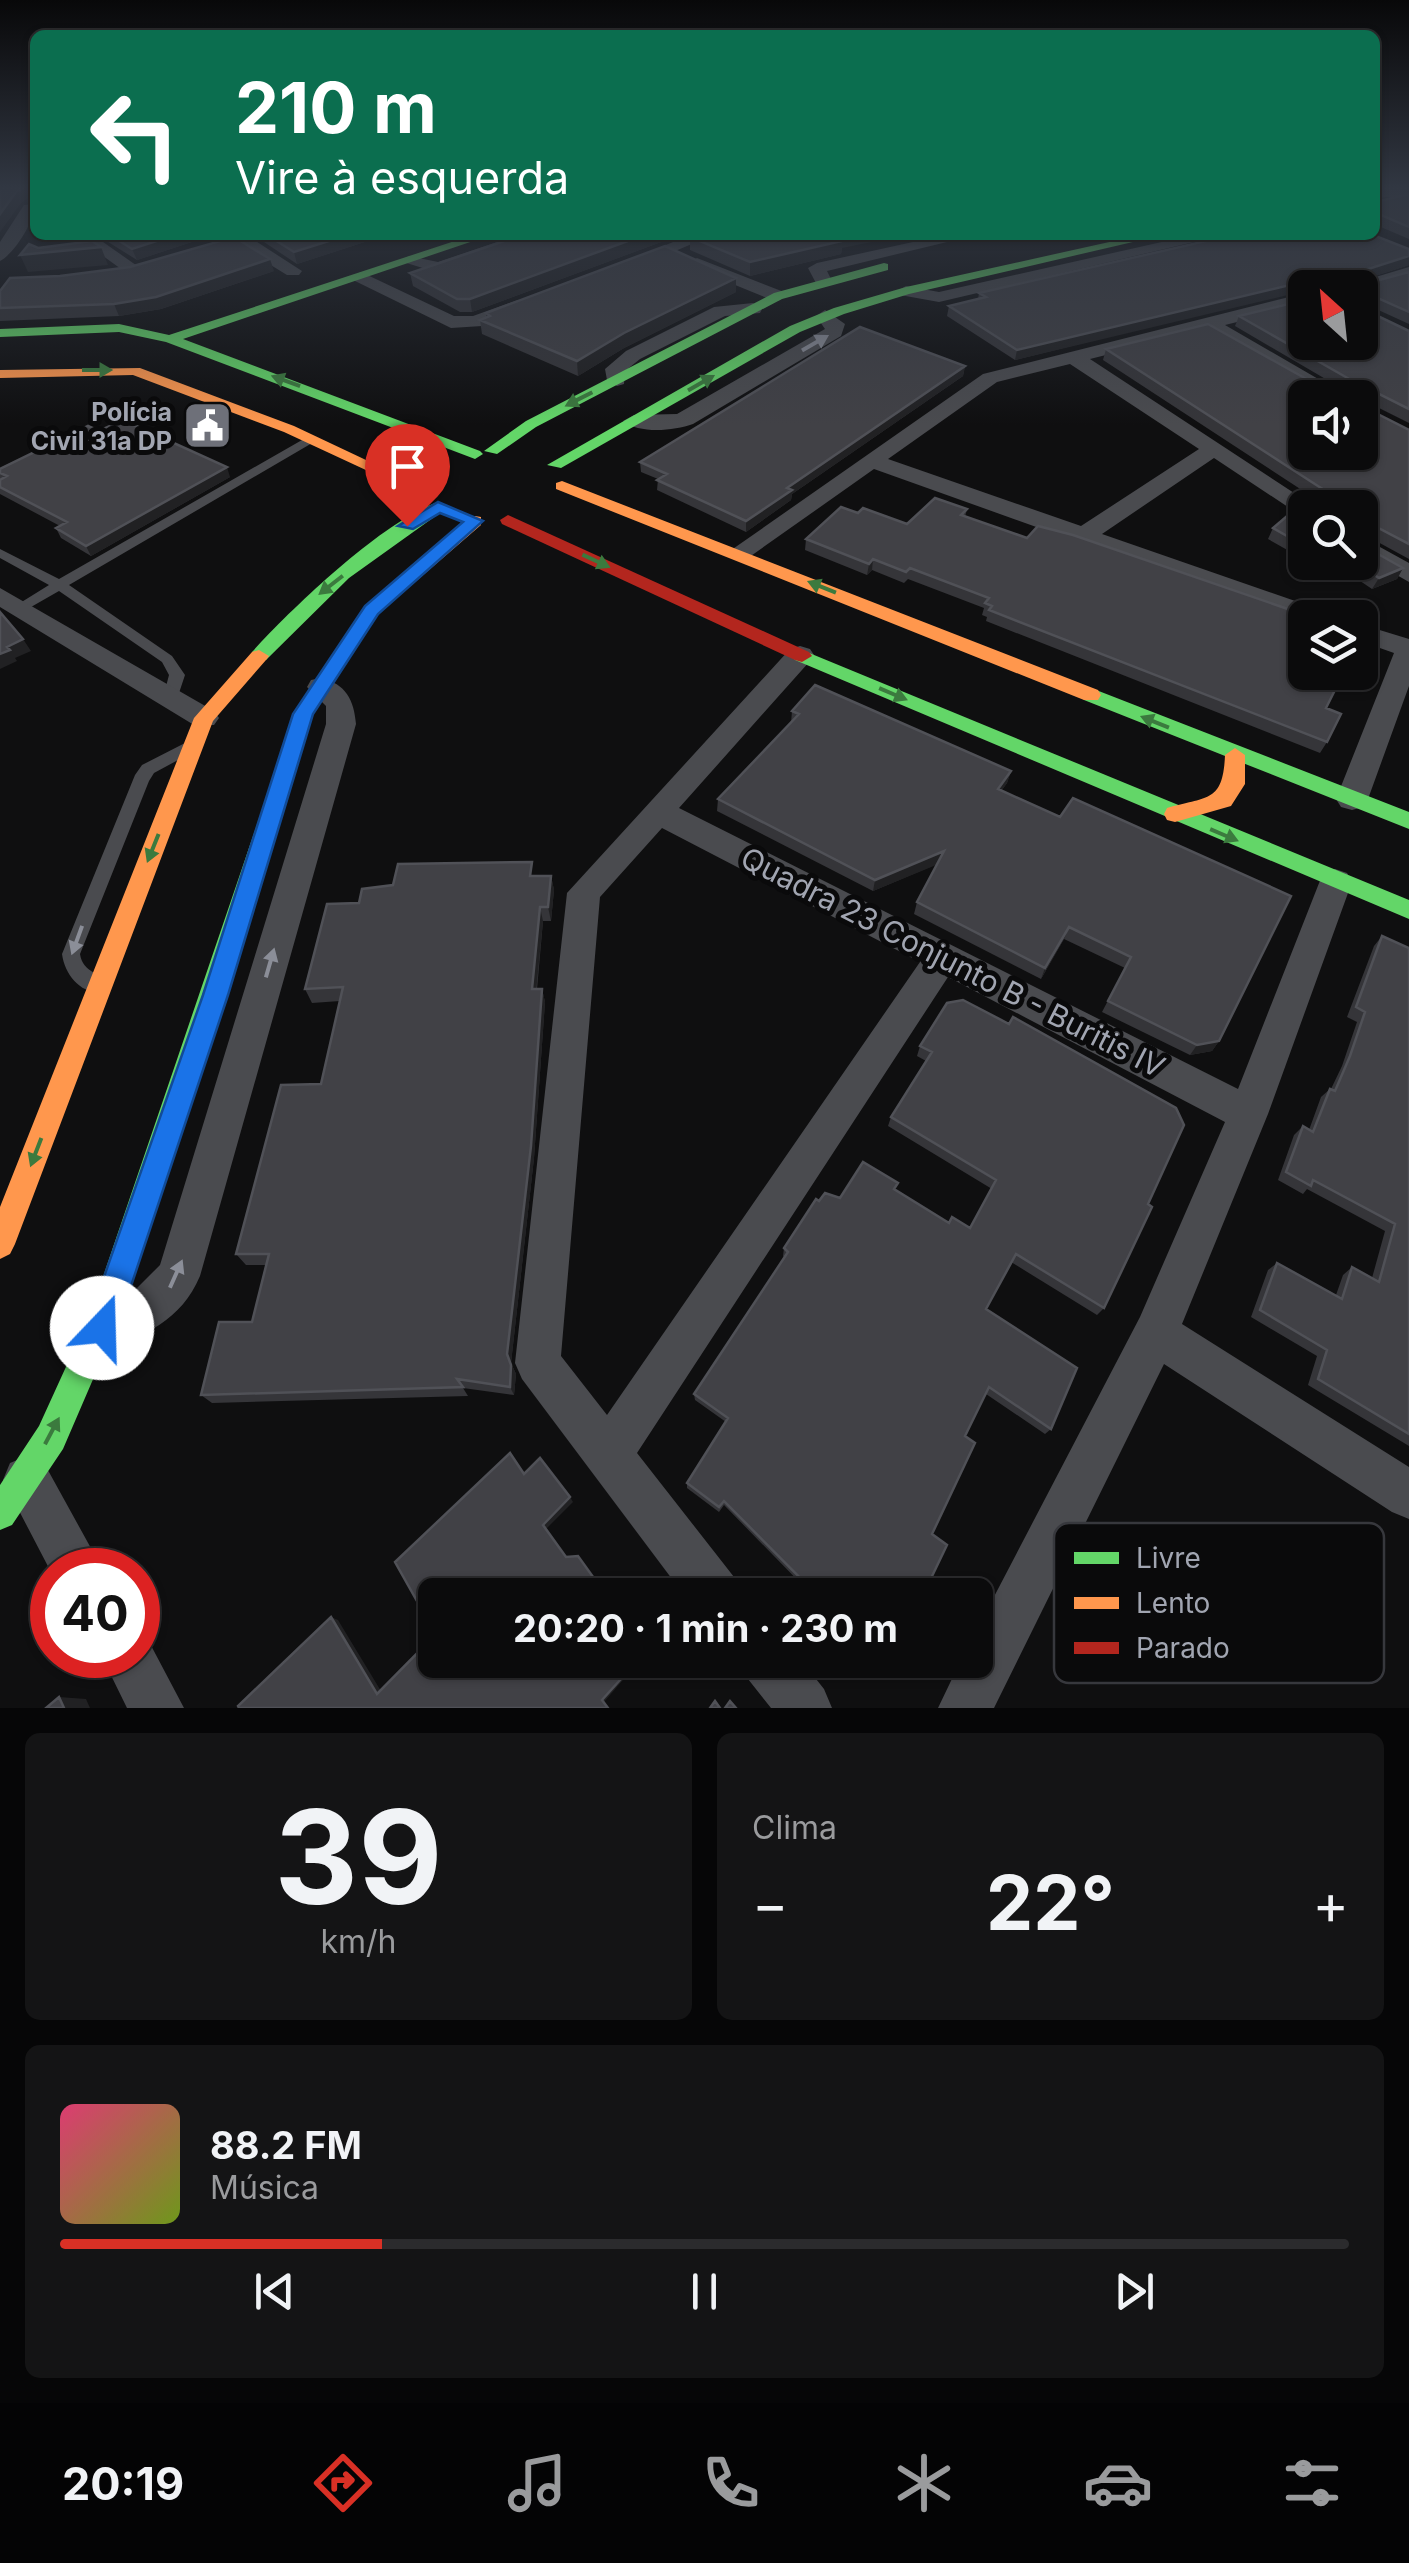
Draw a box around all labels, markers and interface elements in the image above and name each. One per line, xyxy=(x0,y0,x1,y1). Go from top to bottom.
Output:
text: 210 m xyxy=(235,65,437,150)
icon: left xyxy=(70,70,200,200)
text: Vire à esquerda xyxy=(235,150,569,205)
north arrow xyxy=(1288,270,1378,360)
map controls xyxy=(1288,270,1378,690)
one-way arrow xyxy=(800,335,829,352)
one-way arrow xyxy=(82,362,114,378)
one-way arrow xyxy=(271,373,301,388)
one-way arrow xyxy=(686,374,715,391)
button: sound xyxy=(1288,380,1378,470)
one-way arrow xyxy=(565,390,594,407)
place label: Polícia Civil 31a DP xyxy=(31,397,172,456)
public building icon: Polícia Civil 31a DP xyxy=(181,400,233,452)
pin xyxy=(365,424,450,527)
icon: arrive xyxy=(380,439,435,494)
button: search xyxy=(1288,490,1378,580)
one-way arrow xyxy=(581,553,611,569)
one-way arrow xyxy=(318,574,344,594)
one-way arrow xyxy=(806,578,836,594)
button: layers xyxy=(1288,600,1378,690)
one-way arrow xyxy=(878,686,908,702)
one-way arrow xyxy=(1140,714,1170,730)
one-way arrow xyxy=(1209,827,1239,843)
one-way arrow xyxy=(144,834,160,864)
street label: Quadra 23 Conjunto B - Buritis IV xyxy=(735,839,1171,1085)
one-way arrow xyxy=(69,925,84,955)
one-way arrow xyxy=(263,947,278,978)
one-way arrow xyxy=(28,1137,43,1167)
one-way arrow xyxy=(168,1259,184,1289)
position arrow xyxy=(50,1276,154,1380)
one-way arrow xyxy=(44,1417,61,1446)
legend xyxy=(1054,1523,1384,1683)
text: Livre xyxy=(1136,1541,1201,1575)
speed limit sign: 40 xyxy=(30,1548,160,1678)
text: Lento xyxy=(1136,1586,1210,1620)
text: 20:20 · 1 min · 230 m xyxy=(513,1605,898,1651)
text: Parado xyxy=(1136,1631,1230,1665)
text: 39 xyxy=(274,1778,443,1935)
text: Clima xyxy=(752,1808,837,1847)
text: 22° xyxy=(986,1857,1115,1948)
text: − xyxy=(752,1871,788,1937)
text: + xyxy=(1313,1871,1349,1937)
text: km/h xyxy=(320,1922,397,1961)
text: 88.2 FM xyxy=(210,2122,362,2168)
text: Música xyxy=(210,2168,319,2207)
icon: previous xyxy=(247,2264,302,2319)
icon: pause xyxy=(677,2264,732,2319)
icon: next xyxy=(1107,2264,1162,2319)
icon: directions xyxy=(308,2448,378,2518)
icon: music xyxy=(502,2448,572,2518)
icon: phone xyxy=(696,2448,766,2518)
icon: climate xyxy=(889,2448,959,2518)
icon: car xyxy=(1083,2448,1153,2518)
icon: filters xyxy=(1277,2448,1347,2518)
text: 20:19 xyxy=(62,2456,184,2511)

